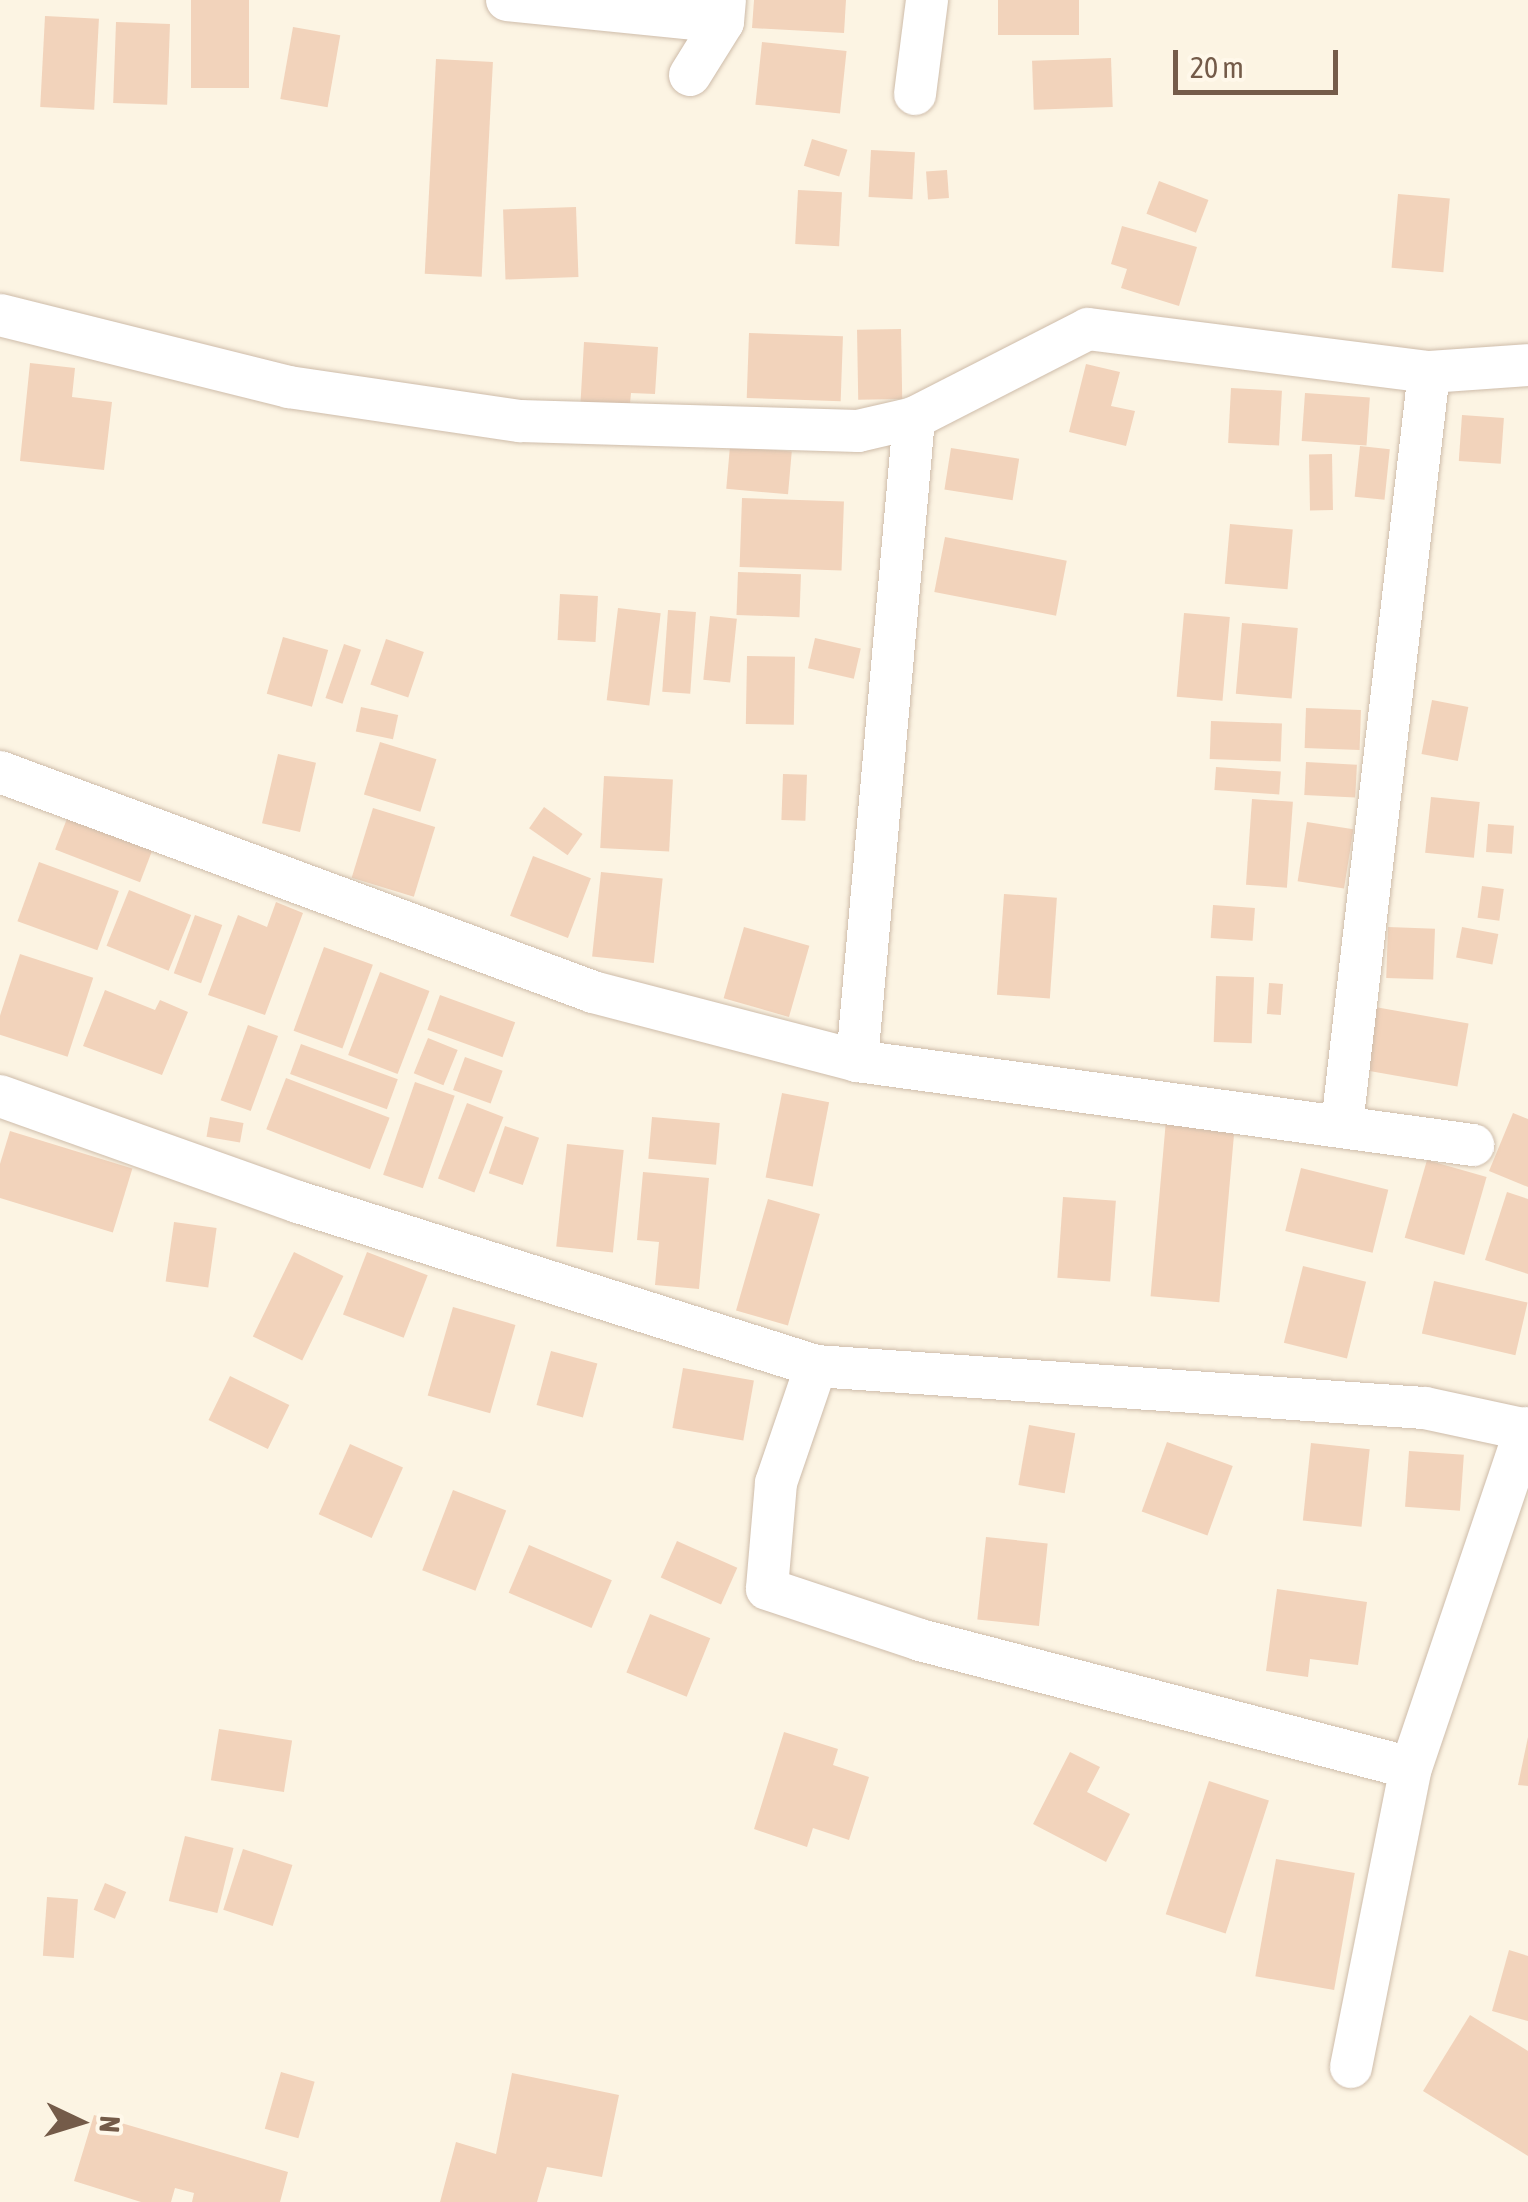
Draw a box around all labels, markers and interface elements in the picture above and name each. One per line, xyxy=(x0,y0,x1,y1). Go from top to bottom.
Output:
scale bar xyxy=(1178,30,1343,92)
text: 20 m xyxy=(1190,50,1244,84)
north arrow xyxy=(30,2072,130,2172)
text: N xyxy=(93,2115,126,2133)

